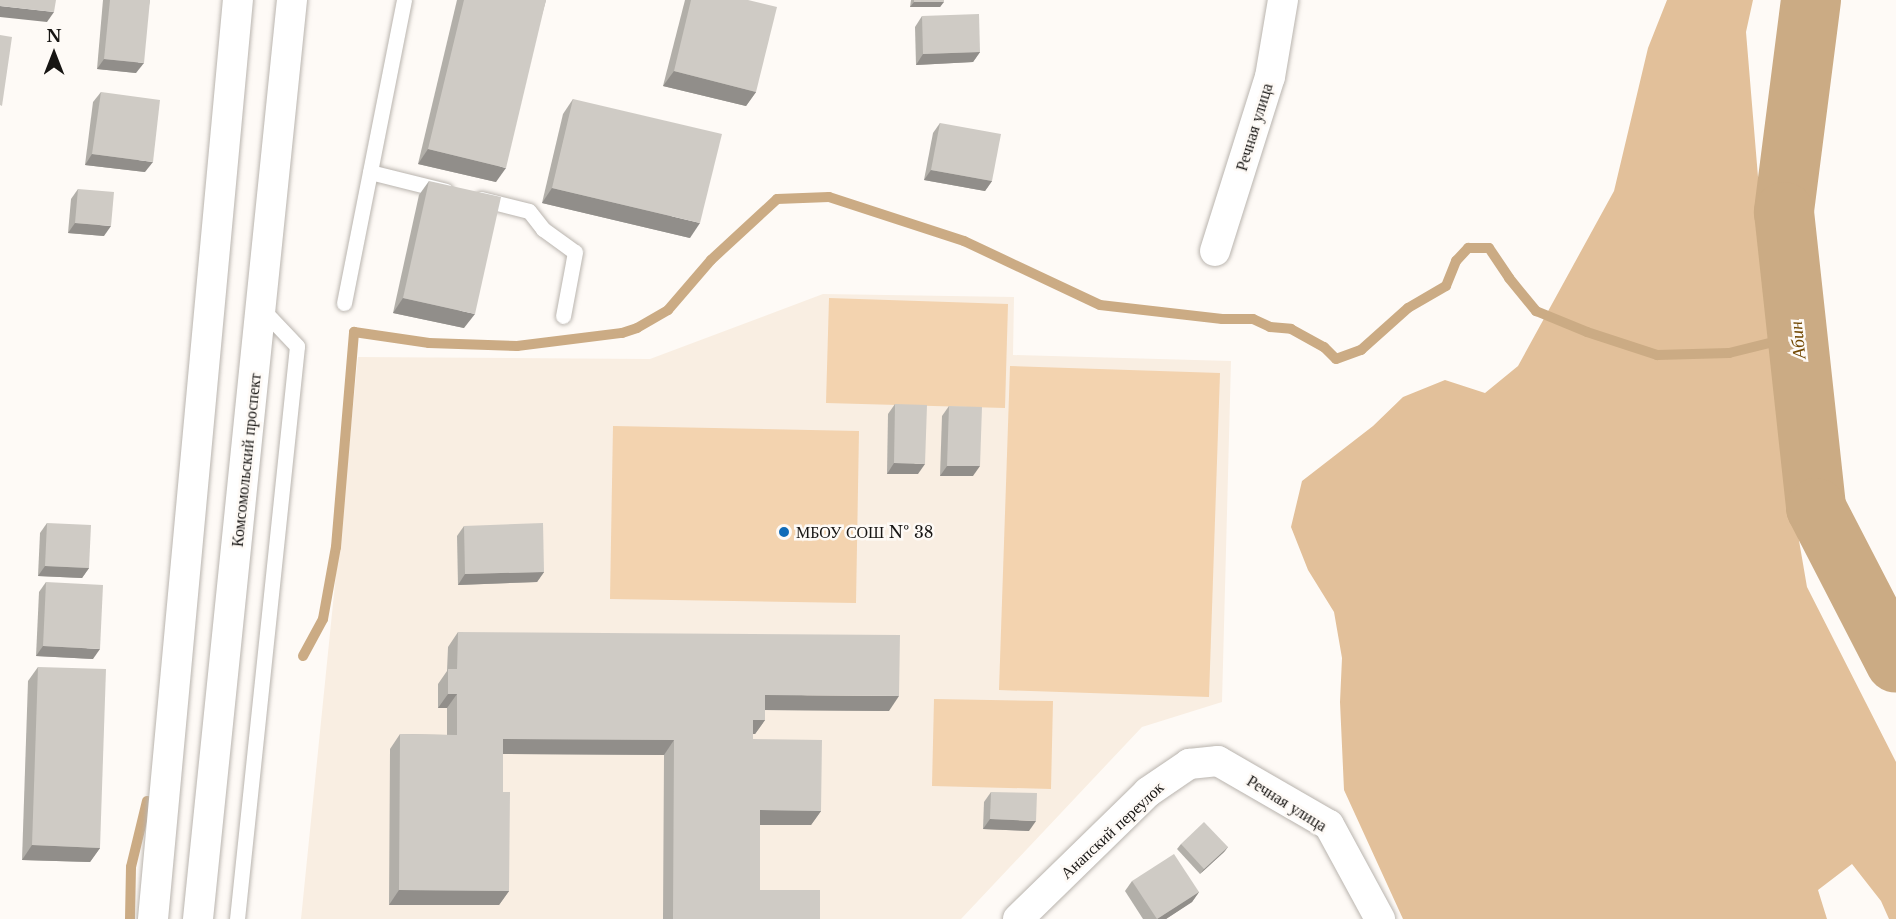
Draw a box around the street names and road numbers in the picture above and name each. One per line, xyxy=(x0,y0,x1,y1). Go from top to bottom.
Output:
street label: Речная улица xyxy=(1232,81,1276,173)
street label: Комсомольский проспект xyxy=(227,372,265,548)
street label: Речная улица xyxy=(1244,771,1330,835)
street label: Анапский переулок xyxy=(1057,777,1167,883)

